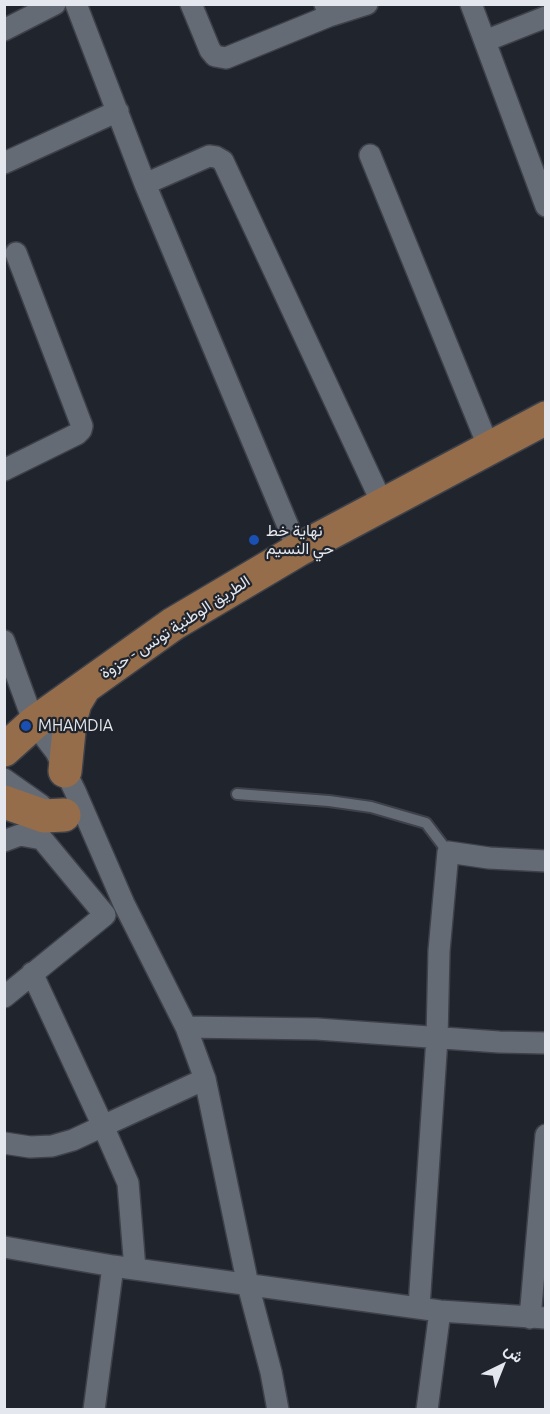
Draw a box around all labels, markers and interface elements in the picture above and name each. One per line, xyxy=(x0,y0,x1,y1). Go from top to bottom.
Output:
place label: نهاية خط حي النسيم xyxy=(266,521,334,559)
marker: نهاية خط حي النسيم xyxy=(247,533,261,547)
street label: الطريق الوطنية تونس - حزوة xyxy=(96,571,254,683)
place label: MHAMDIA xyxy=(38,716,113,736)
marker: MHAMDIA xyxy=(19,719,33,733)
north arrow xyxy=(472,1336,532,1396)
text: ش xyxy=(501,1340,527,1366)

